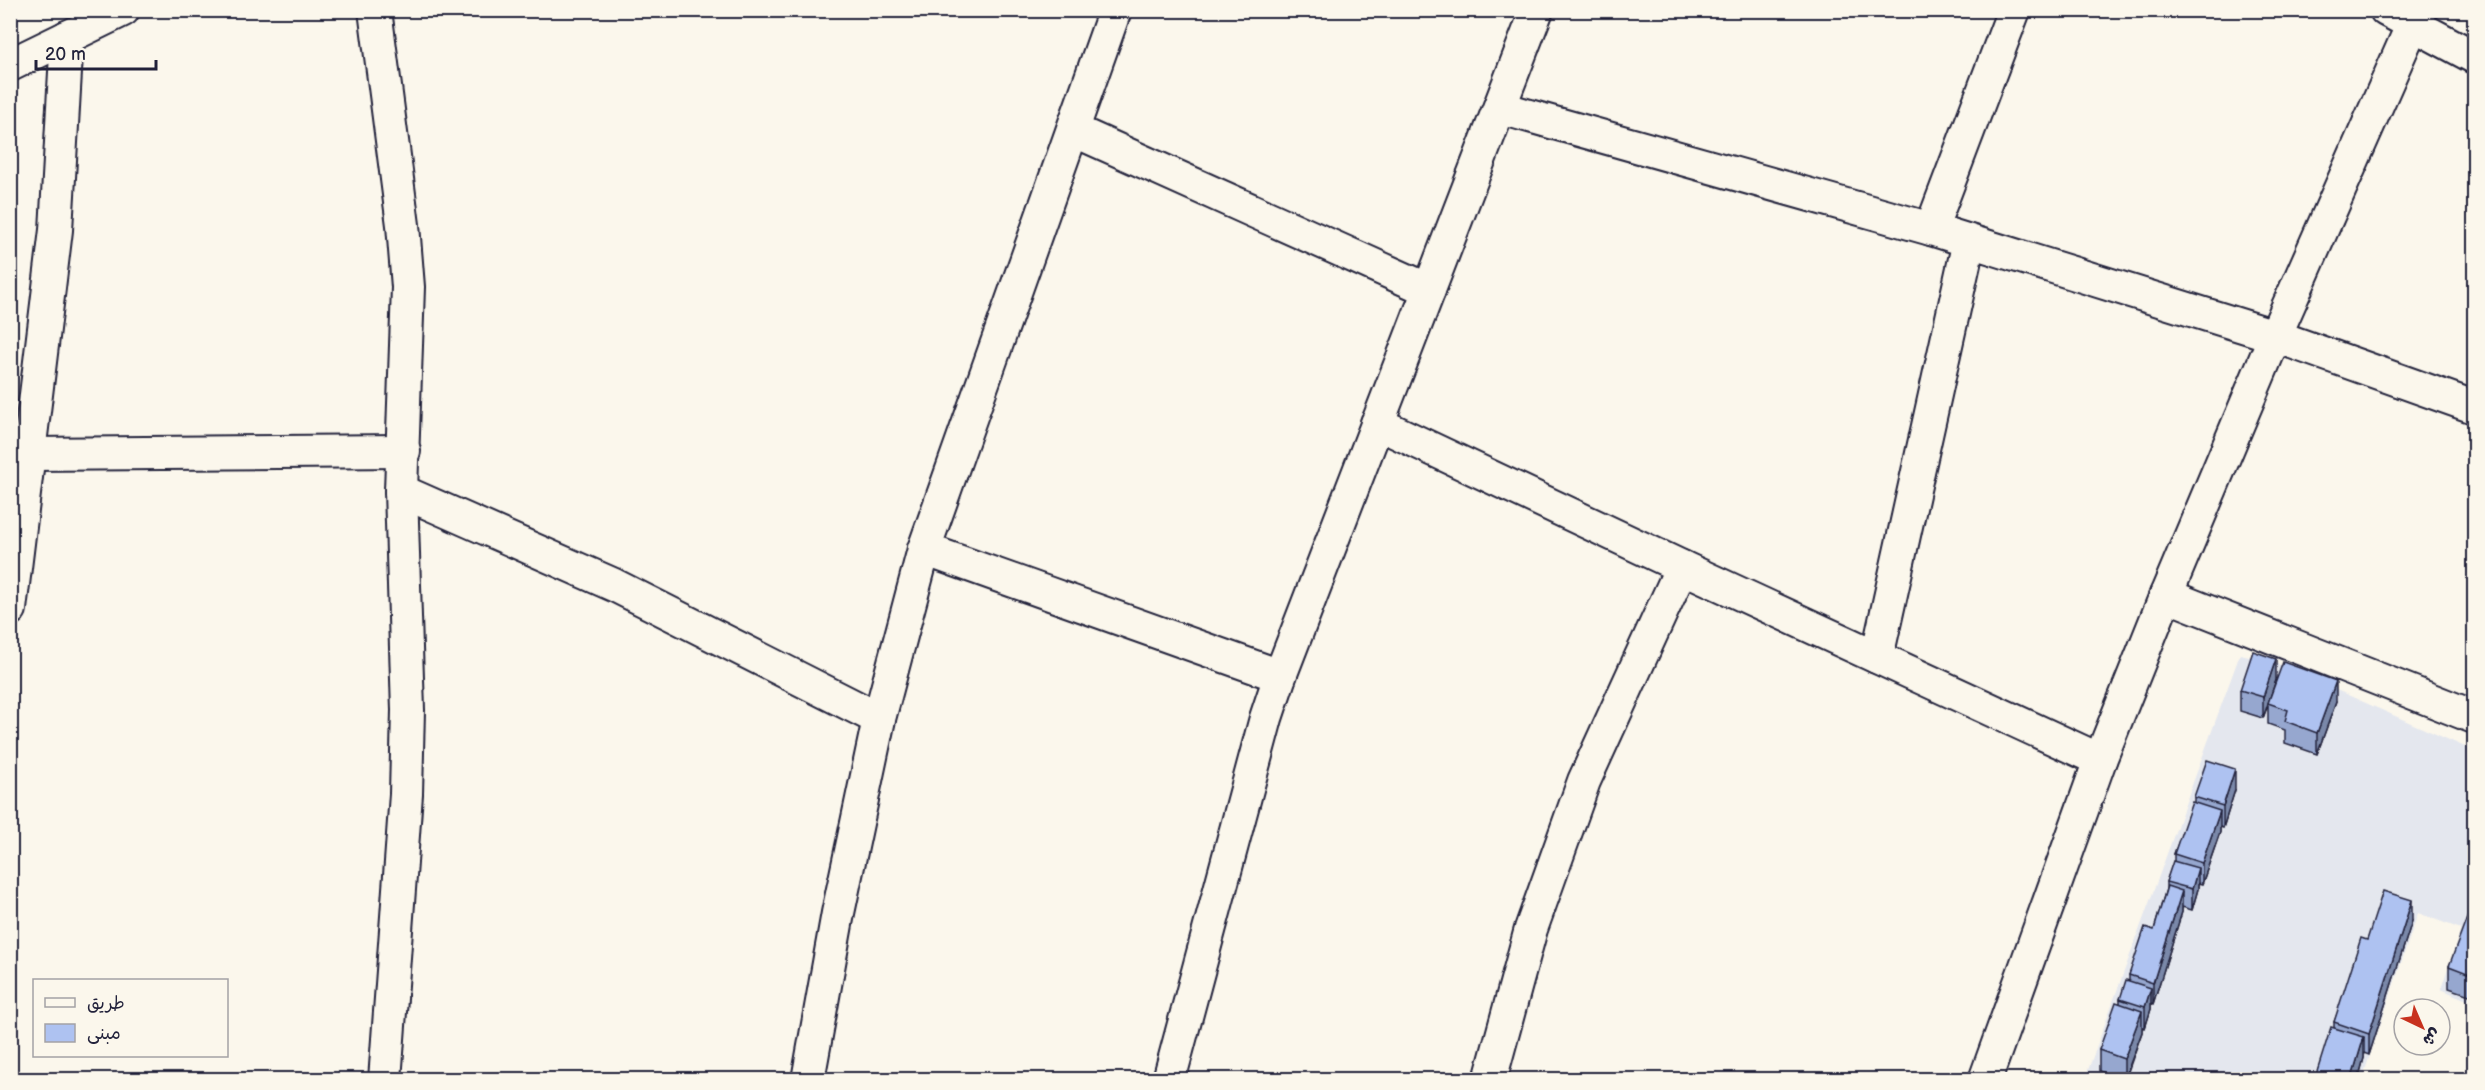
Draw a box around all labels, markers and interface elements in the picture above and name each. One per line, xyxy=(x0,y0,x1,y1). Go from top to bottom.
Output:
scale bar xyxy=(36,33,156,71)
text: 20 m xyxy=(45,44,86,65)
legend xyxy=(33,979,228,1057)
text: طريق xyxy=(87,993,125,1014)
north arrow xyxy=(2392,997,2452,1057)
text: مبنى xyxy=(87,1023,121,1044)
text: ش xyxy=(2418,1024,2444,1050)

